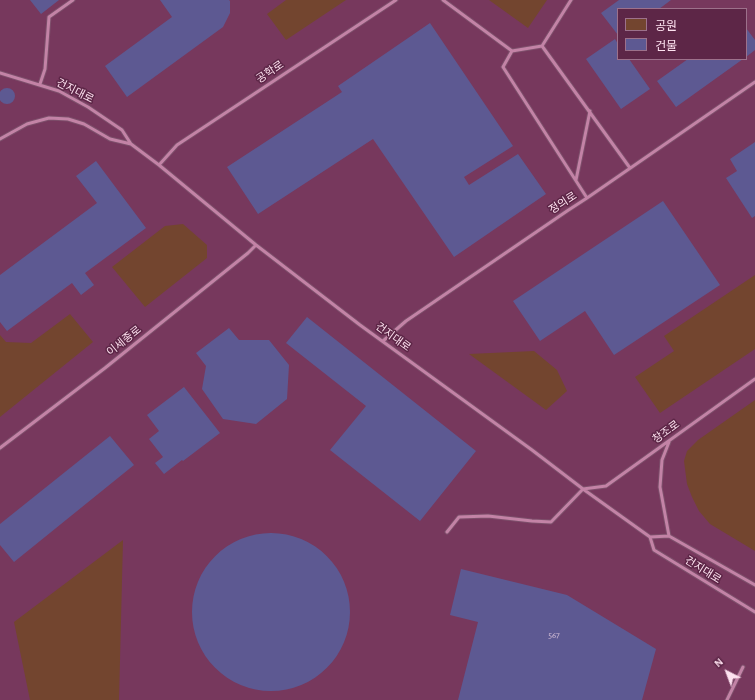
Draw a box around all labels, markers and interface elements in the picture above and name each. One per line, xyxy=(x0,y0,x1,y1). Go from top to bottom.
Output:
legend xyxy=(617,8,747,60)
text: 공원 xyxy=(655,20,677,32)
text: 건물 xyxy=(655,40,677,52)
street label: 공학로 xyxy=(254,58,286,86)
street label: 건지대로 xyxy=(54,76,96,106)
street label: 정의로 xyxy=(547,189,579,217)
street label: 건지대로 xyxy=(373,320,413,354)
street label: 이세종로 xyxy=(104,323,144,359)
street label: 창조로 xyxy=(650,418,682,446)
street label: 건지대로 xyxy=(682,554,724,586)
house number: 567 xyxy=(548,630,560,640)
north arrow xyxy=(707,652,747,692)
text: N xyxy=(712,656,725,669)

